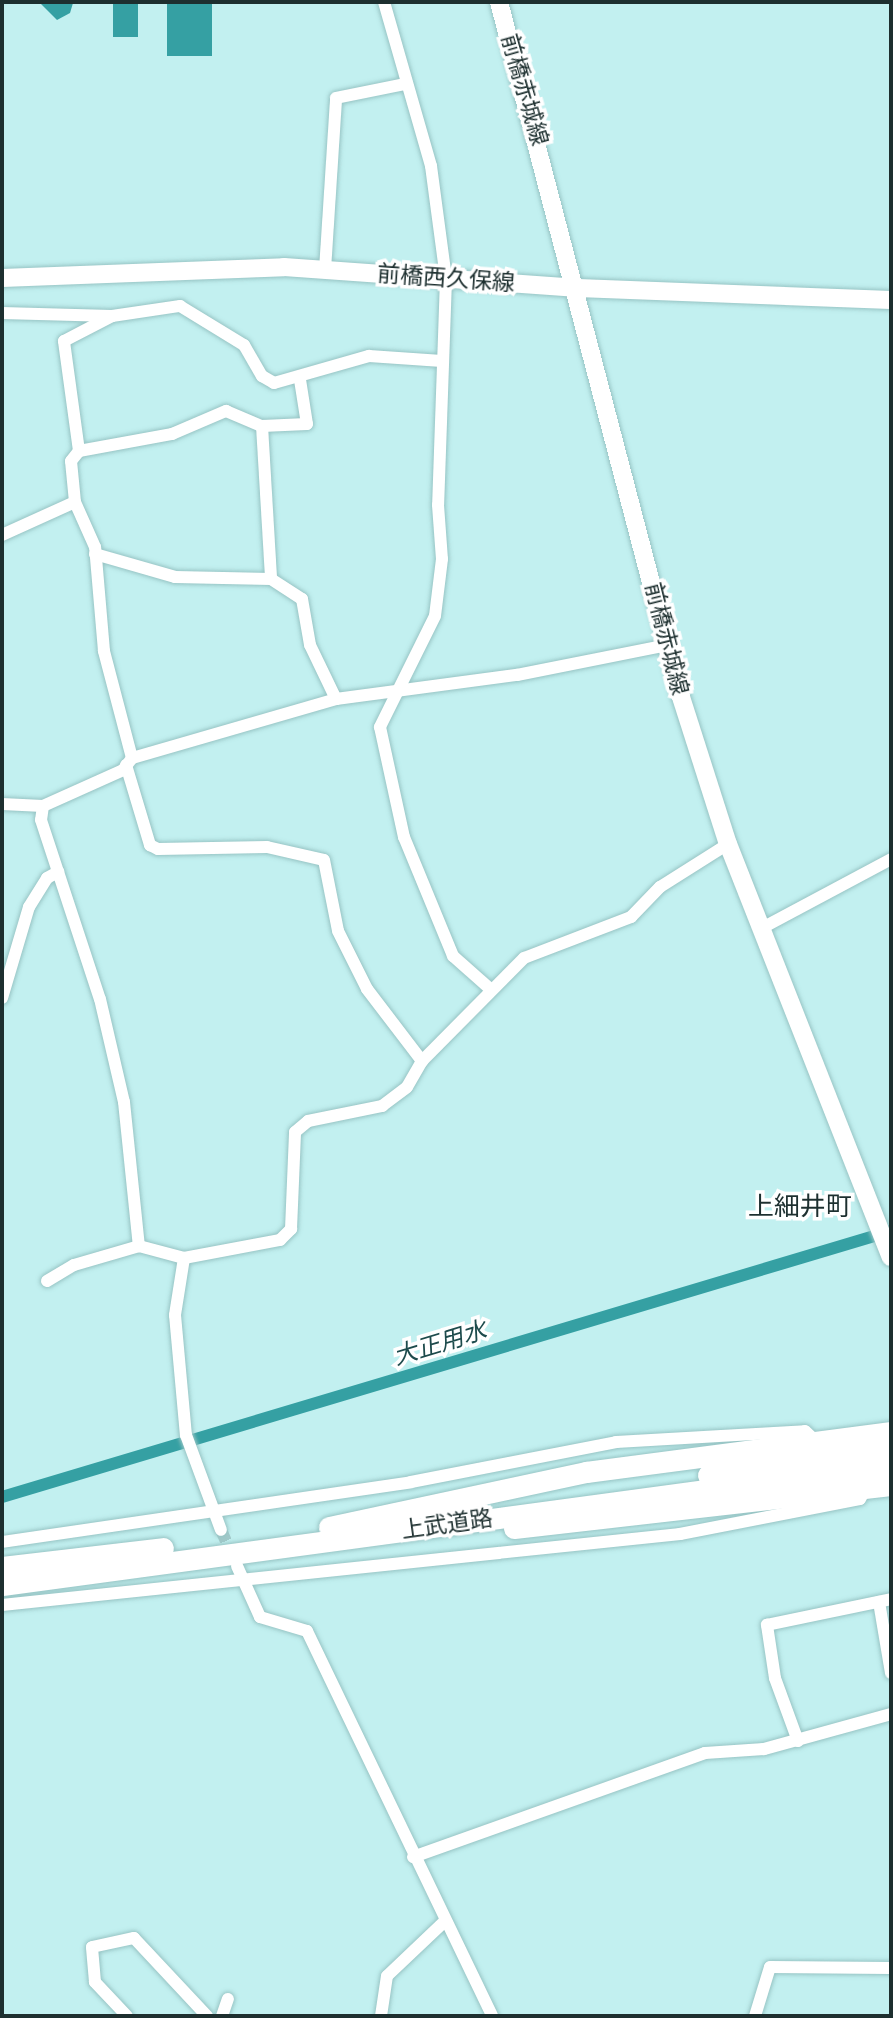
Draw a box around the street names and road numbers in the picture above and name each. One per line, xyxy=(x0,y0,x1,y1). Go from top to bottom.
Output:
street label: 前橋赤城線 xyxy=(495,31,553,149)
street label: 前橋西久保線 xyxy=(376,260,516,298)
street label: 前橋赤城線 xyxy=(639,580,693,698)
street label: 上武道路 xyxy=(400,1505,494,1545)

